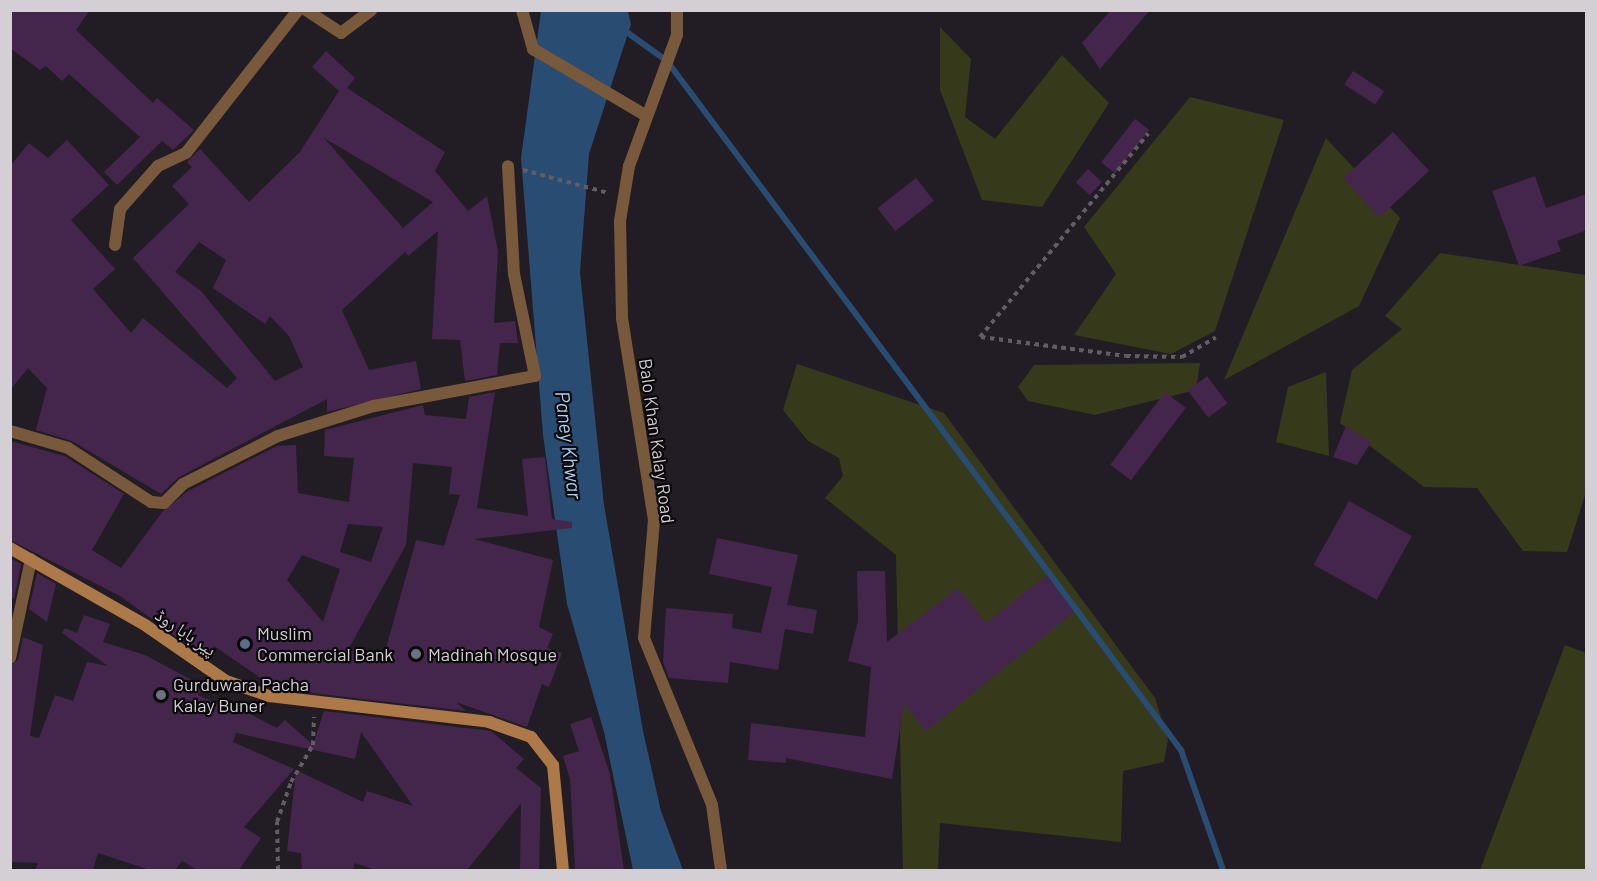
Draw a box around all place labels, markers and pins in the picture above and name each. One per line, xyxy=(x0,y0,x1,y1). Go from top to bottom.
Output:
place label: Muslim Commercial Bank xyxy=(257,623,393,666)
marker: Muslim Commercial Bank xyxy=(238,637,252,651)
place label: Madinah Mosque xyxy=(428,643,557,665)
marker: Madinah Mosque xyxy=(409,647,423,661)
place label: Gurduwara Pacha Kalay Buner xyxy=(173,674,309,716)
marker: Gurduwara Pacha Kalay Buner xyxy=(154,688,168,702)

